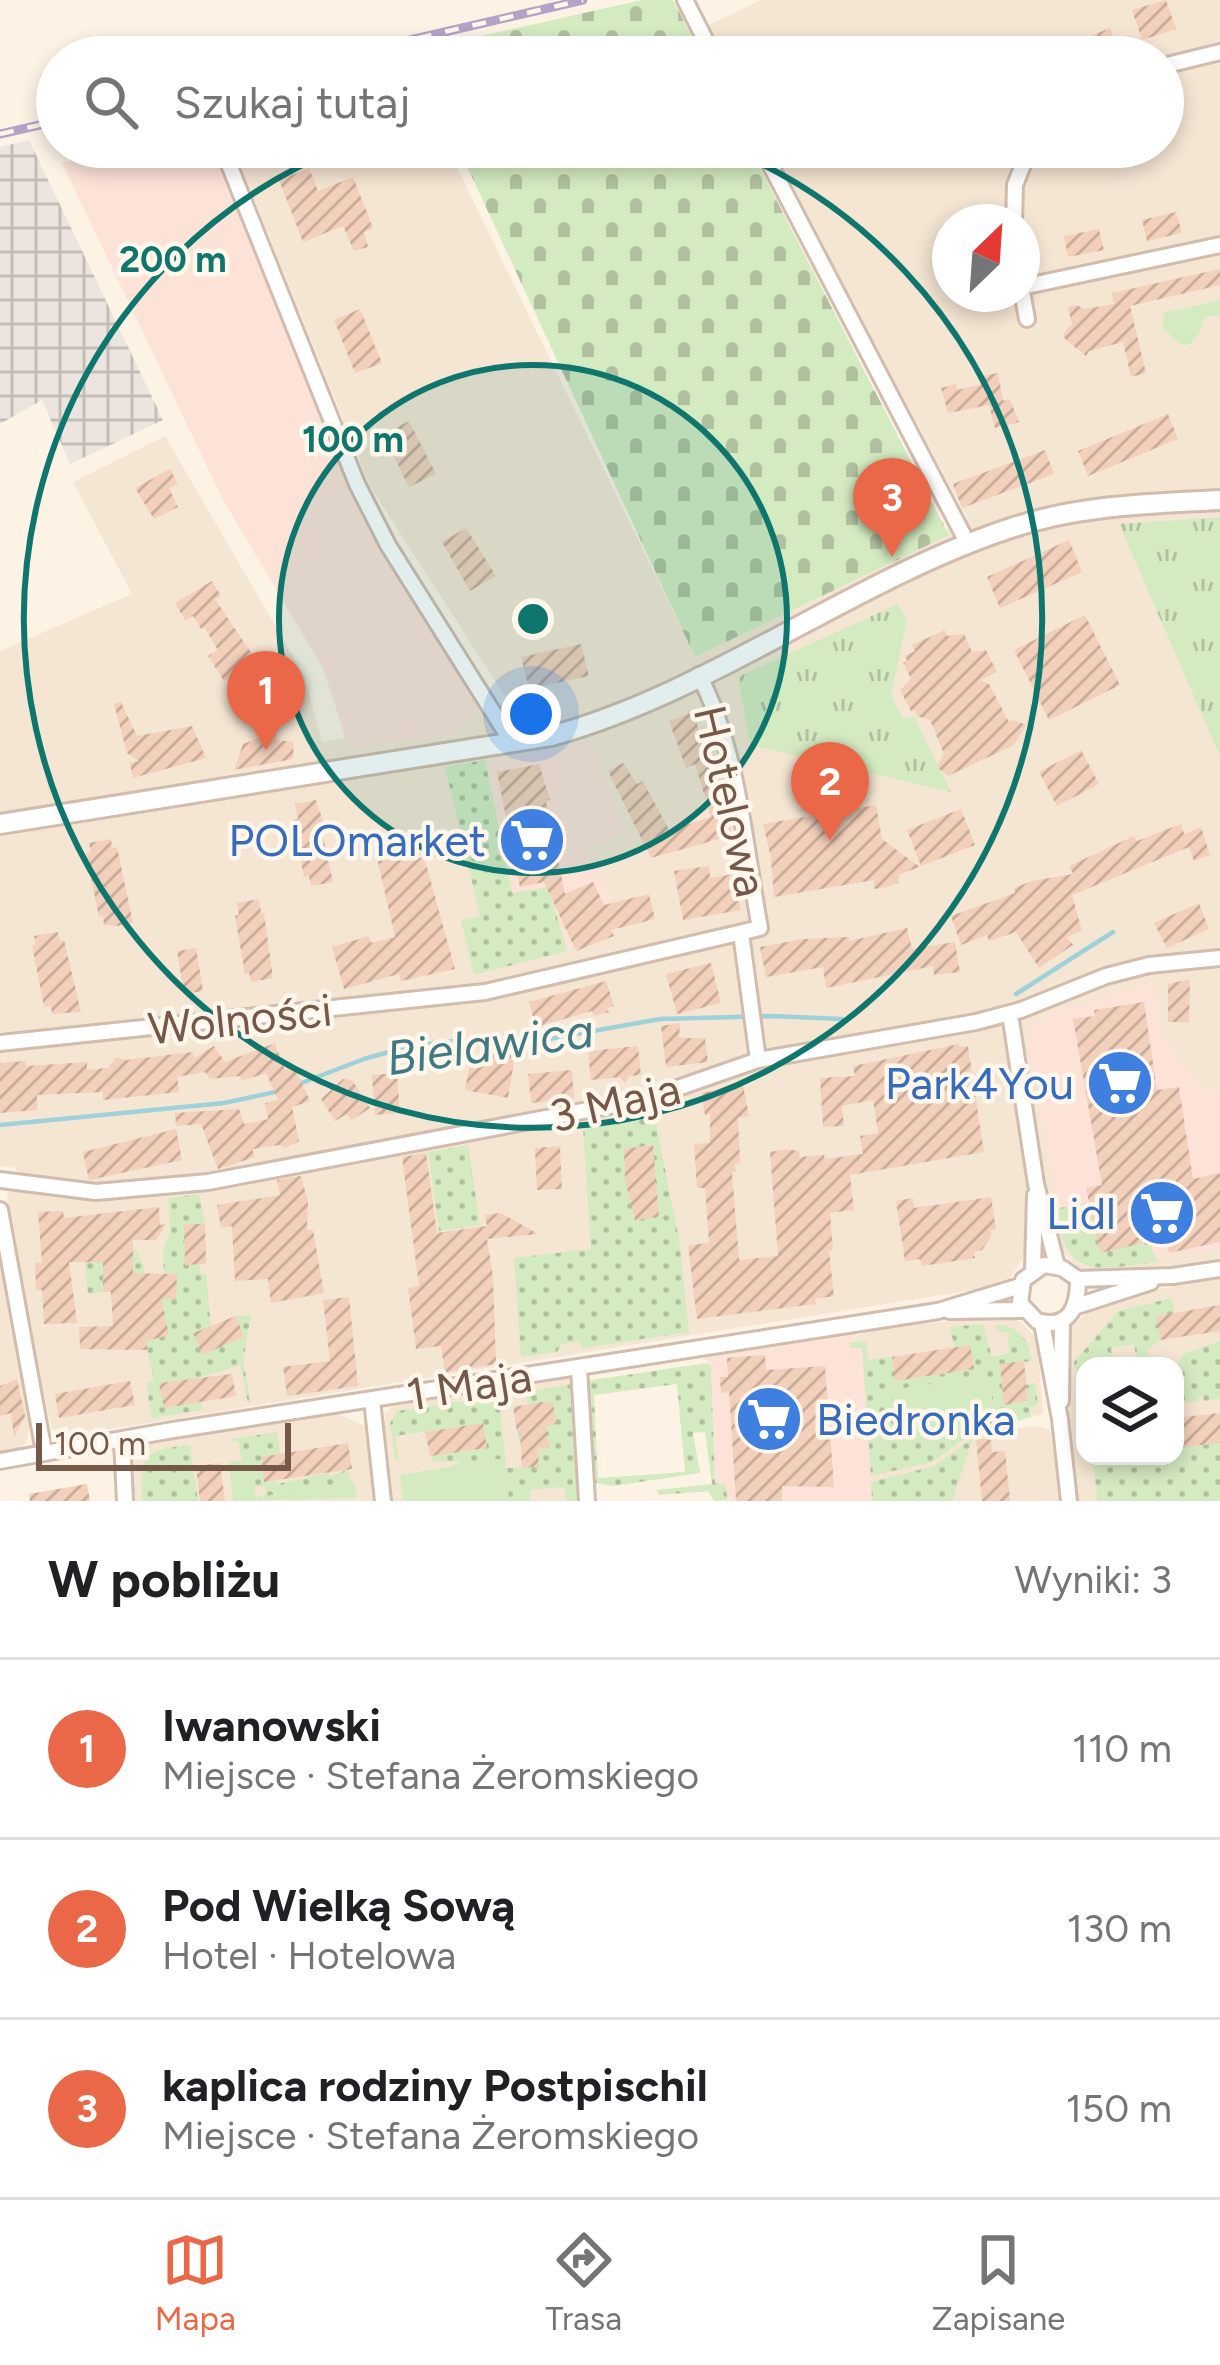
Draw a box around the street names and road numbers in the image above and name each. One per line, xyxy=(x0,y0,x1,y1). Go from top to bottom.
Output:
street label: Hotelowa xyxy=(683,700,779,902)
street label: Wolności xyxy=(145,983,335,1055)
street label: 3 Maja xyxy=(545,1061,685,1143)
street label: 1 Maja xyxy=(403,1348,535,1422)

